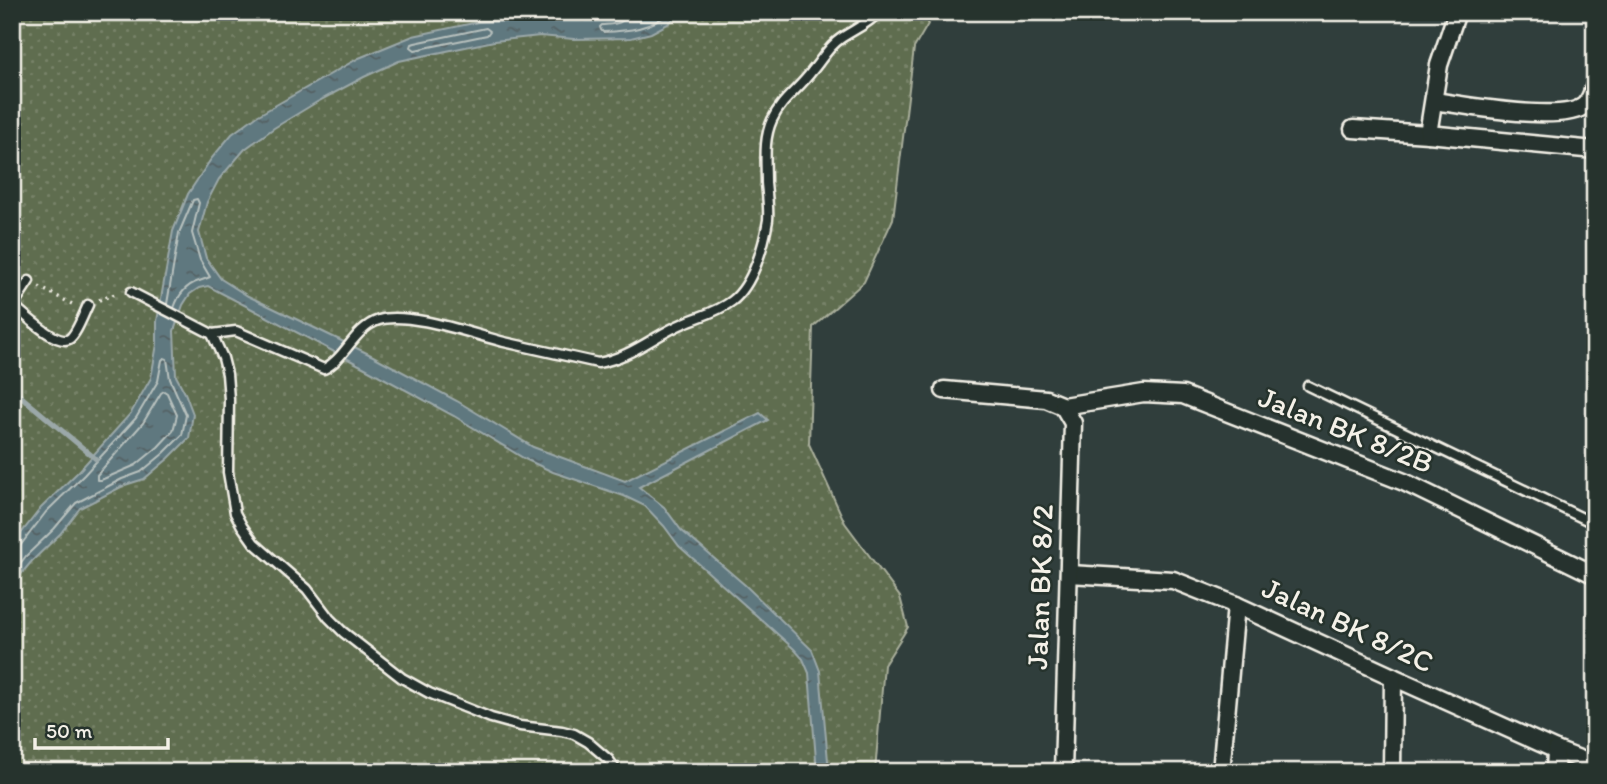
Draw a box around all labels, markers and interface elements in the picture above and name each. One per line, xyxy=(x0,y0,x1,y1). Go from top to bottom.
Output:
street label: Jalan BK 8/2B xyxy=(1254,378,1439,481)
street label: Jalan BK 8/2 xyxy=(1018,503,1061,670)
street label: Jalan BK 8/2C xyxy=(1257,569,1440,680)
scale bar xyxy=(35,707,168,751)
text: 50 m xyxy=(46,718,93,743)

